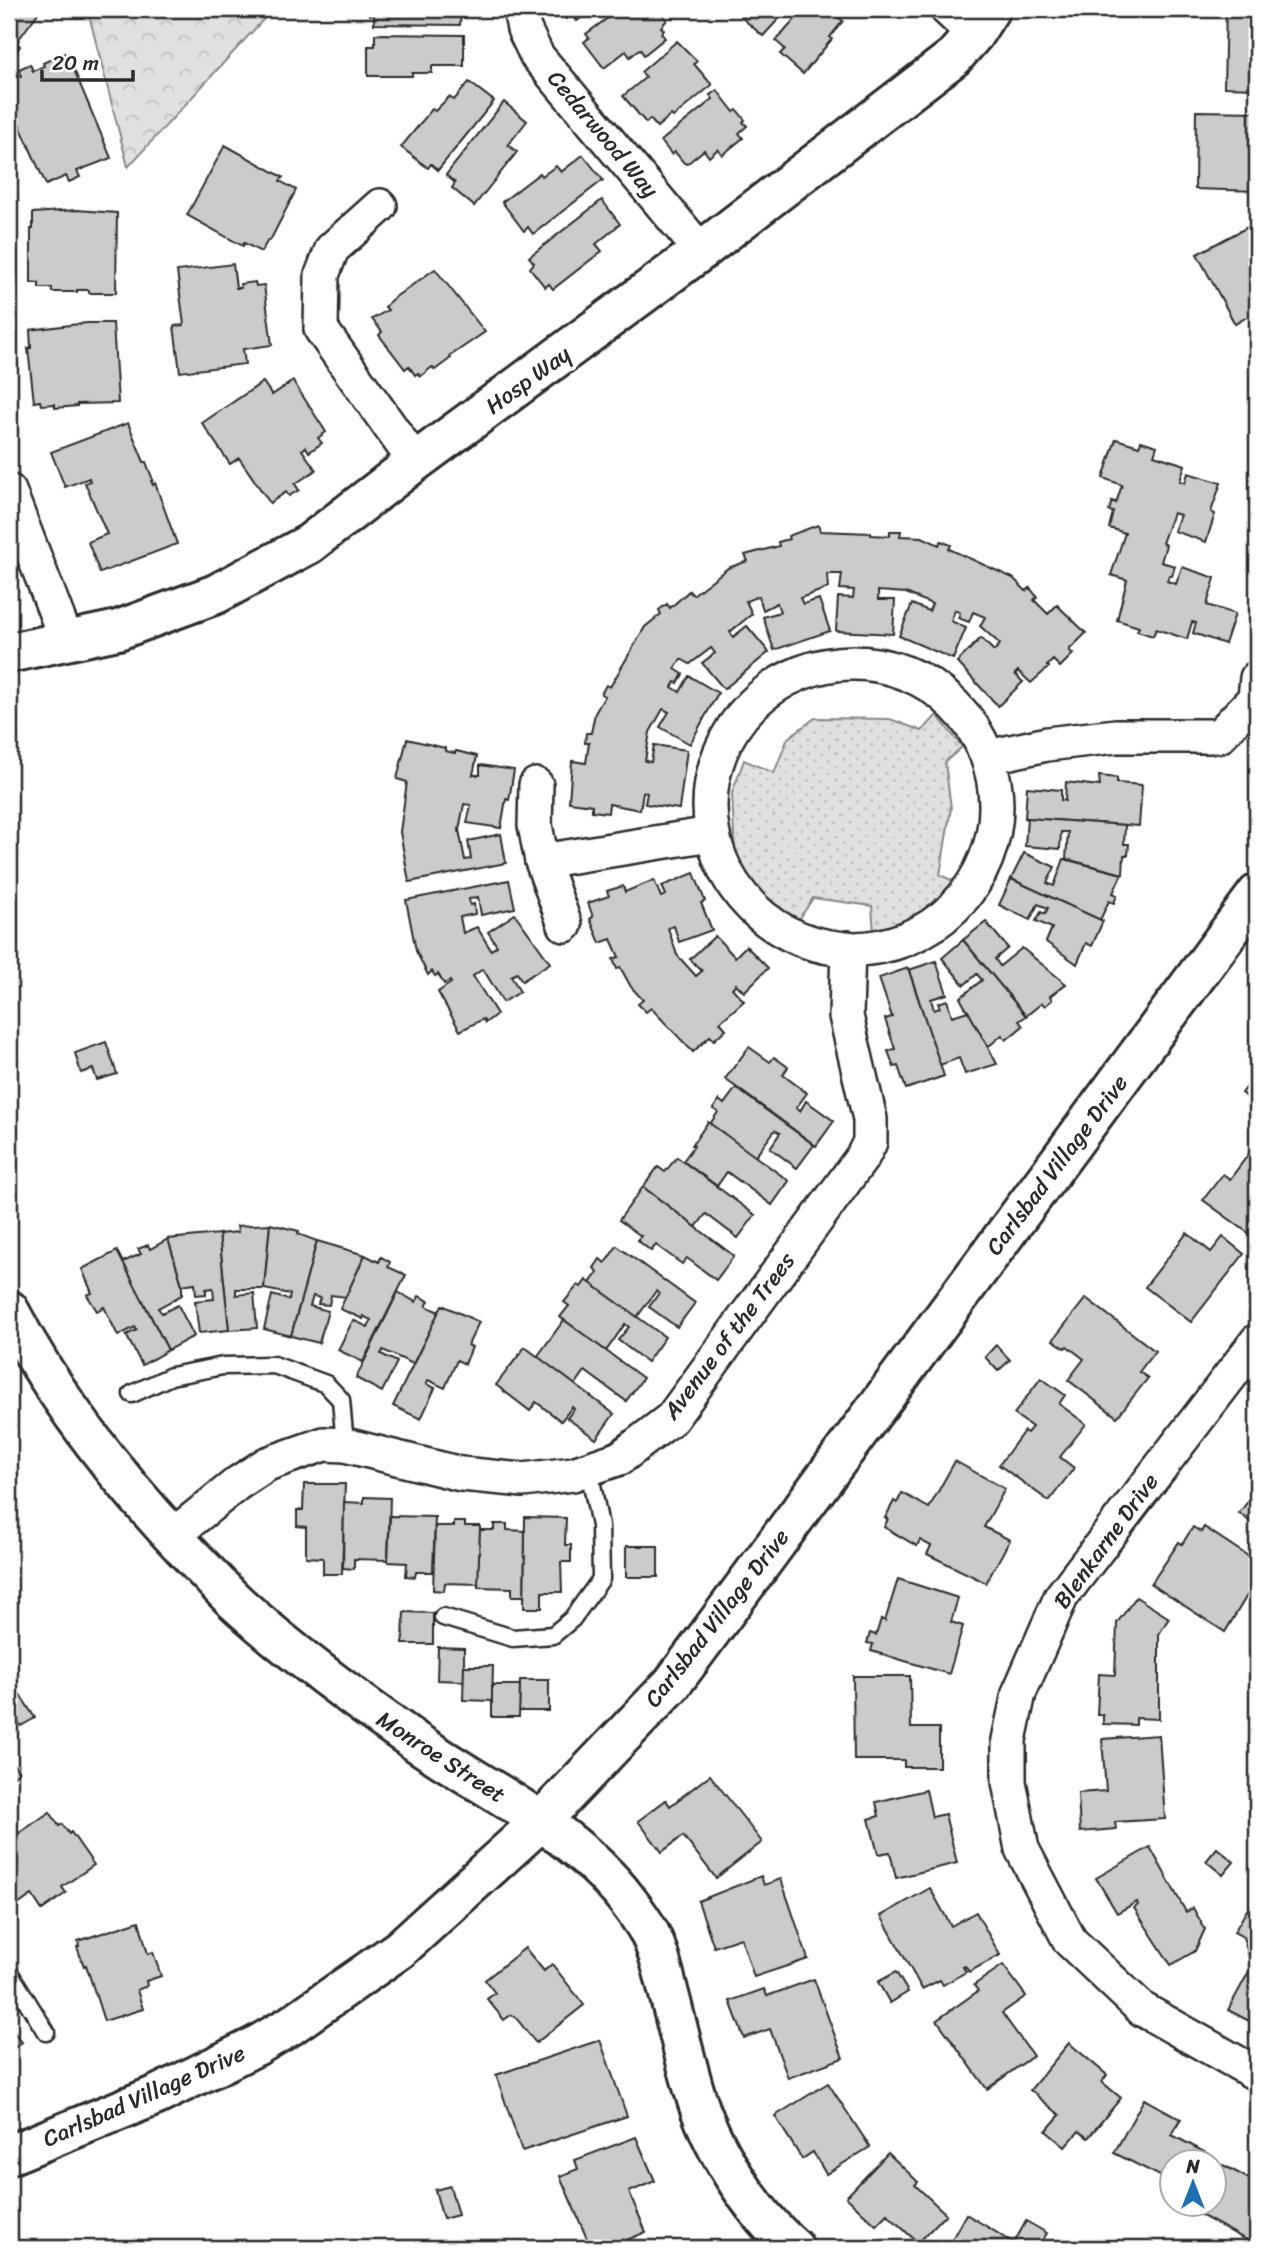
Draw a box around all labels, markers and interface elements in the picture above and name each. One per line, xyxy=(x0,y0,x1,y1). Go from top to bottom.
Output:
scale bar xyxy=(42,38,133,82)
text: 20 m xyxy=(52,44,99,82)
street label: Cedarwood Way xyxy=(537,60,669,208)
street label: Hosp Way xyxy=(476,334,580,425)
street label: Carlsbad Village Drive xyxy=(975,1065,1139,1265)
street label: Avenue of the Trees xyxy=(651,1243,806,1430)
street label: Blenkarne Drive xyxy=(1042,1464,1170,1618)
street label: Carlsbad Village Drive xyxy=(634,1519,800,1717)
street label: Monroe Street xyxy=(368,1700,514,1814)
street label: Carlsbad Village Drive xyxy=(36,2033,252,2159)
north arrow xyxy=(1158,2148,1228,2218)
text: N xyxy=(1185,2150,1200,2183)

